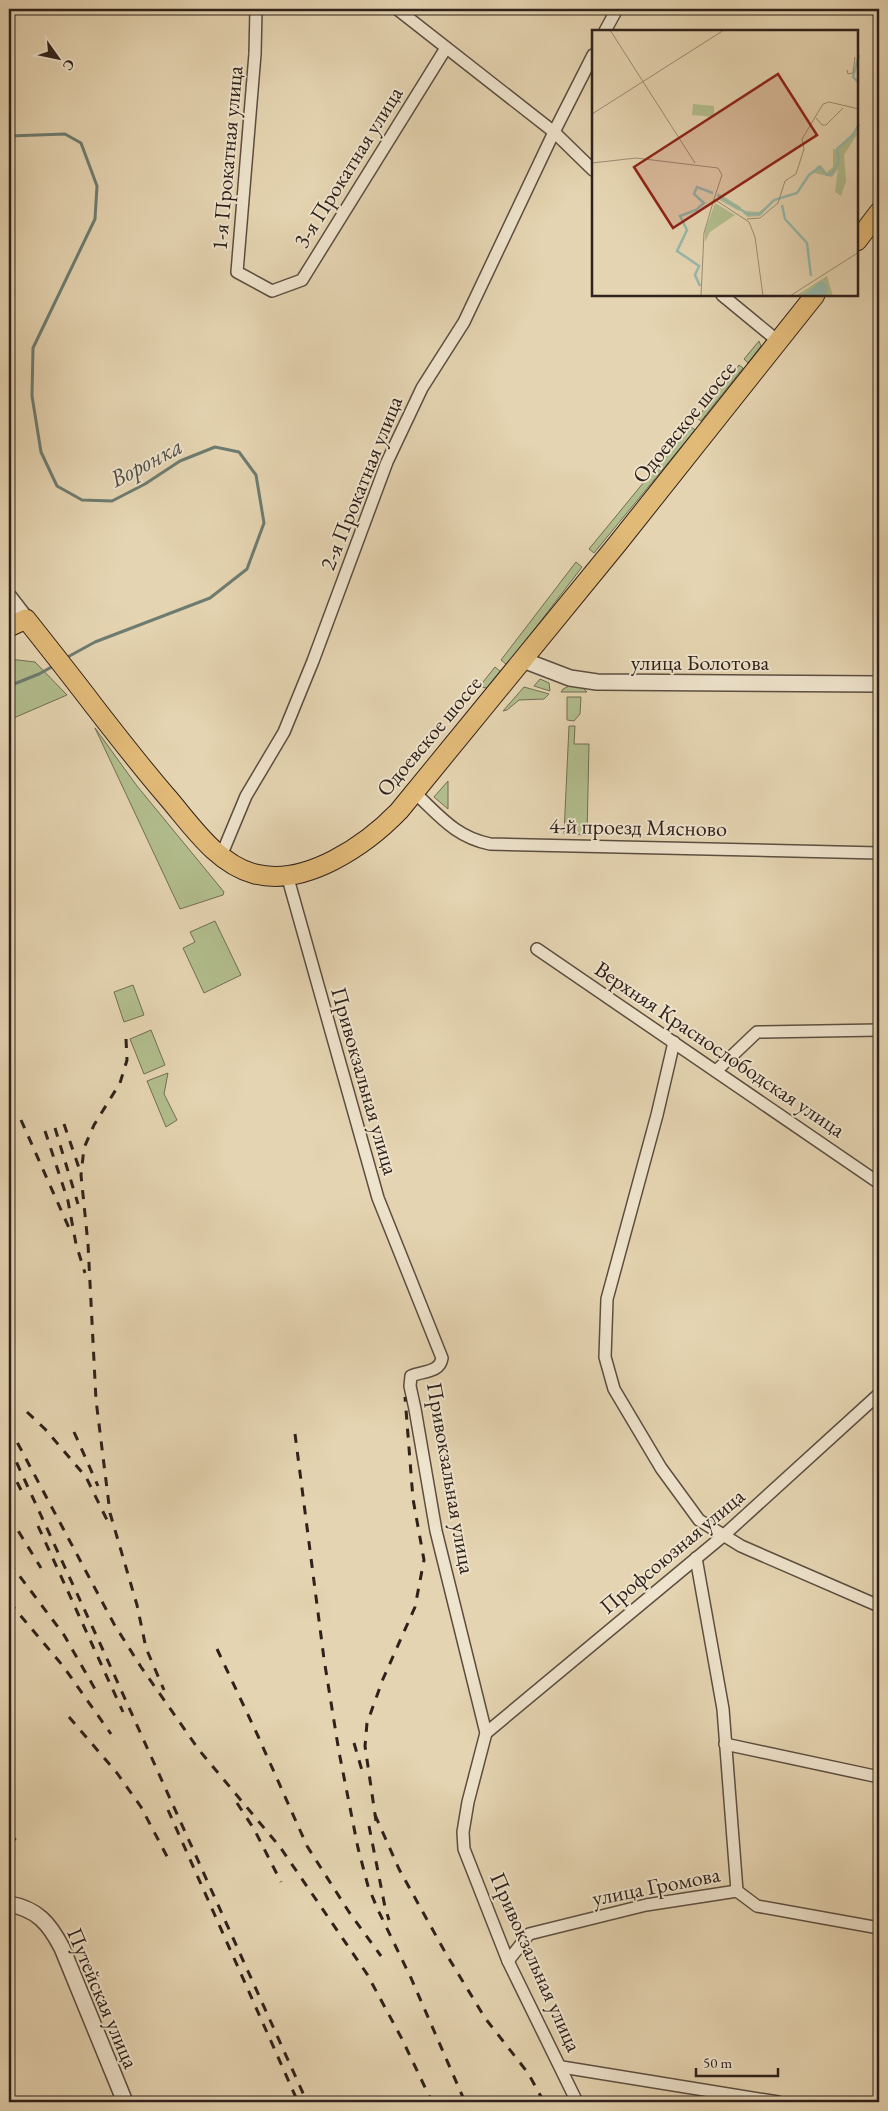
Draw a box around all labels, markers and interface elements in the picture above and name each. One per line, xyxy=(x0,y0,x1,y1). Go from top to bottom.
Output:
inset map xyxy=(592,30,858,296)
north arrow xyxy=(32,32,82,82)
text: С xyxy=(59,56,79,74)
street label: 1-я Прокатная улица xyxy=(204,64,250,252)
street label: 3-я Прокатная улица xyxy=(287,81,409,253)
street label: Одоевское шоссе xyxy=(626,355,743,489)
street label: 2-я Прокатная улица xyxy=(313,392,409,574)
water label: Воронка xyxy=(103,430,188,494)
street label: улица Болотова xyxy=(631,648,769,677)
street label: Одоевское шоссе xyxy=(370,669,488,803)
street label: 4-й проезд Мясново xyxy=(549,811,727,843)
street label: Верхняя Краснослободская улица xyxy=(589,954,851,1144)
street label: Привокзальная улица xyxy=(324,984,406,1178)
street label: Привокзальная улица xyxy=(420,1380,482,1576)
street label: Профсоюзная улица xyxy=(593,1482,751,1620)
street label: улица Громова xyxy=(590,1859,723,1913)
street label: Привокзальная улица xyxy=(483,1868,589,2057)
street label: Путейская улица xyxy=(60,1923,146,2073)
scale bar xyxy=(696,2046,778,2078)
text: 50 m xyxy=(703,2053,732,2072)

